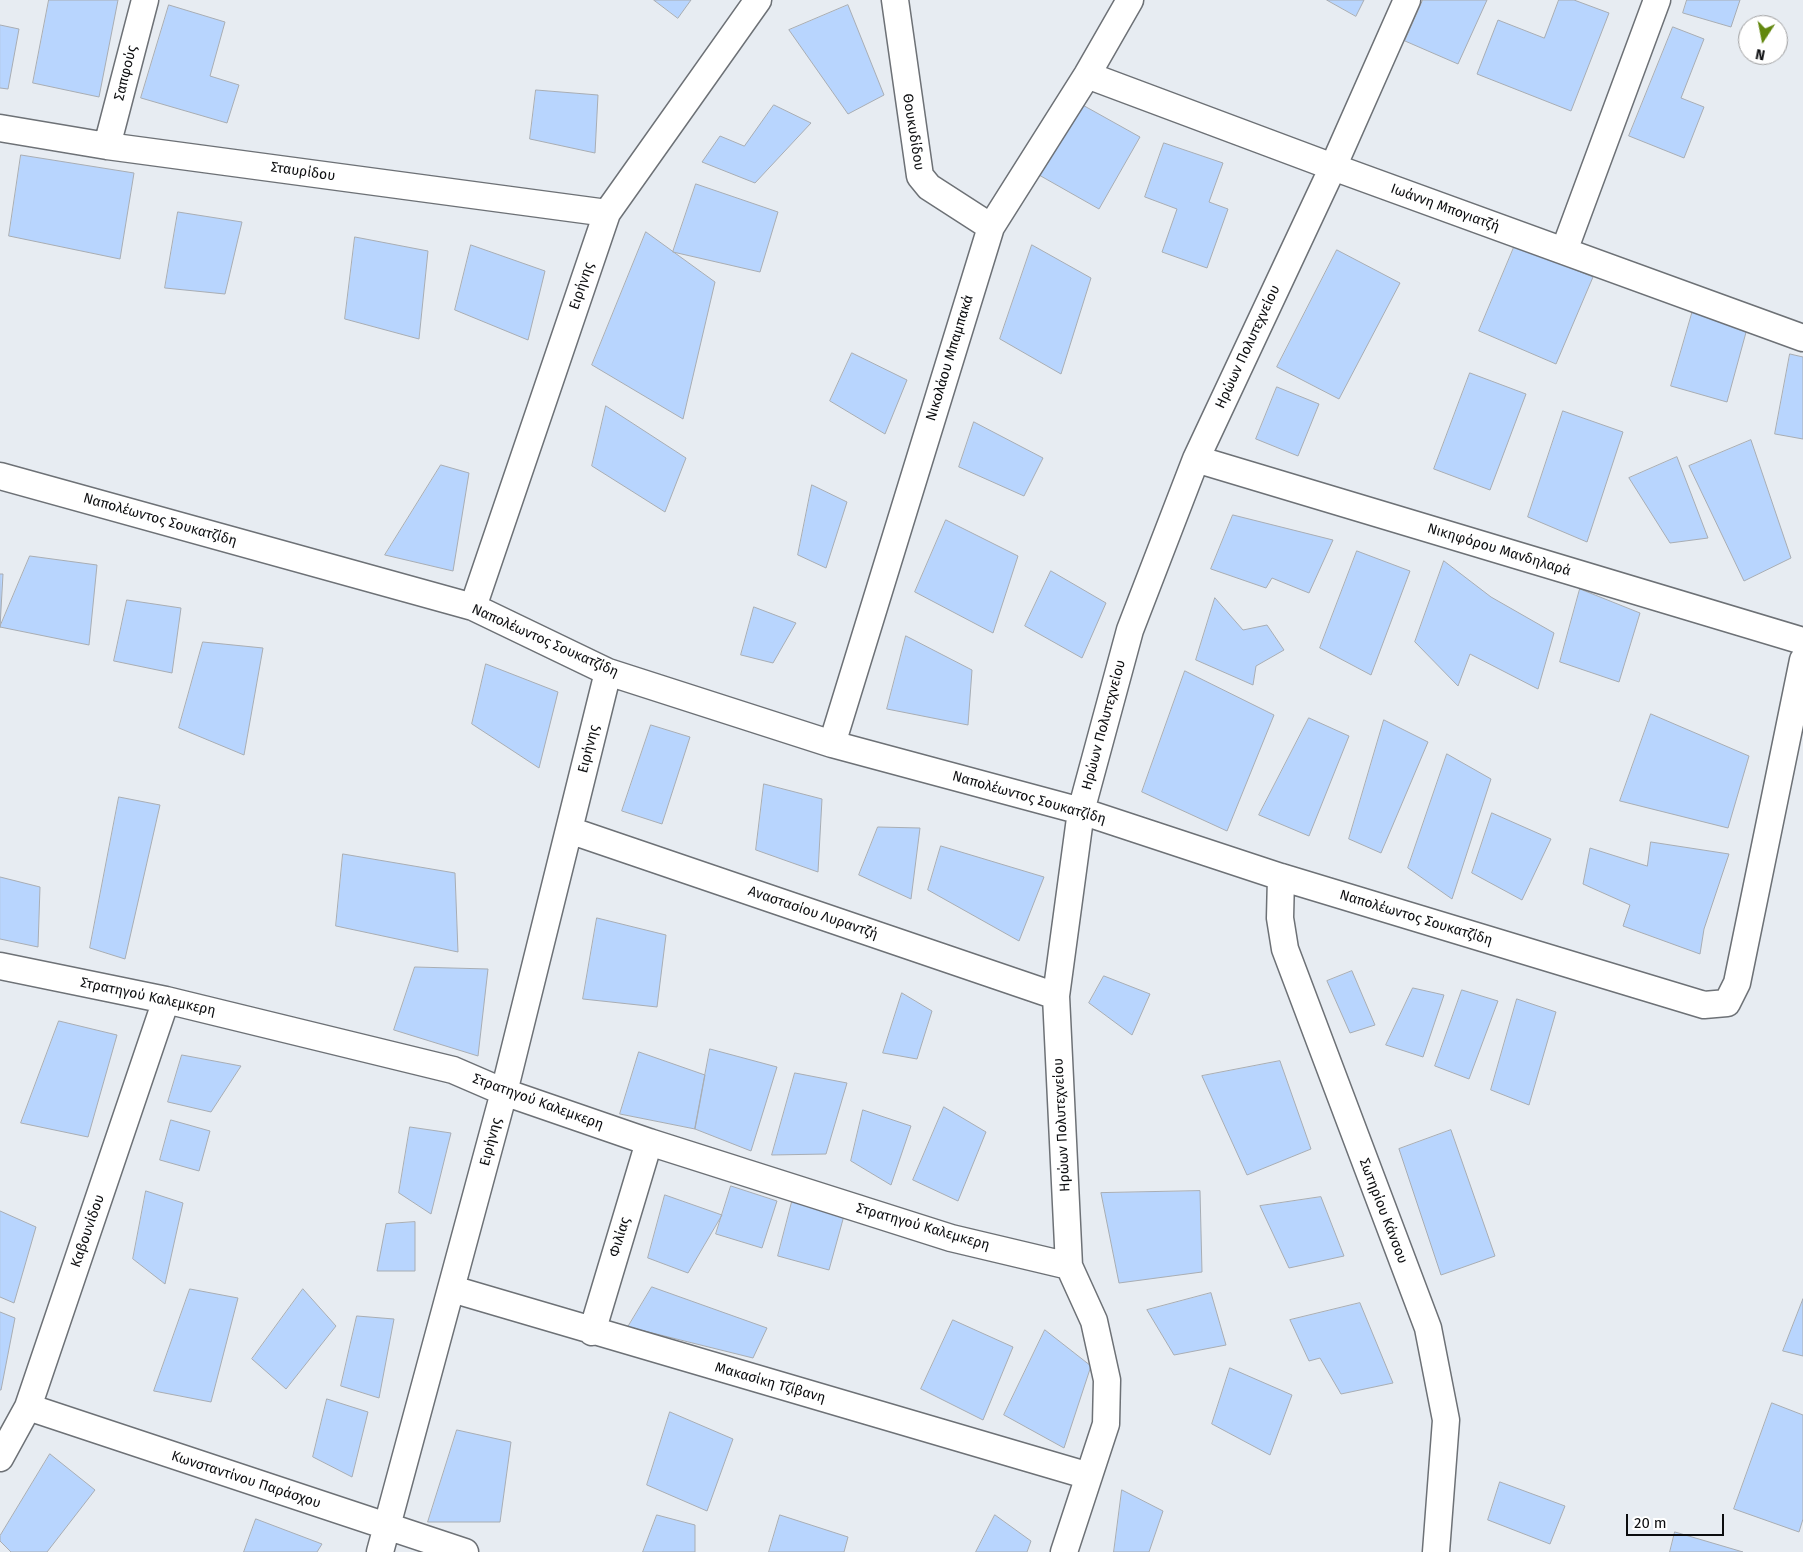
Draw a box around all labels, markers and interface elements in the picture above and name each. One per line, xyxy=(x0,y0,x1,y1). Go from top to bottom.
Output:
north arrow xyxy=(1738,15,1788,65)
street label: Σαπφούς xyxy=(111,44,141,102)
text: N xyxy=(1754,45,1766,63)
street label: Θουκυδίδου xyxy=(899,92,927,172)
street label: Σταυρίδου xyxy=(270,159,336,185)
street label: Ιωάννη Μπογιατζή xyxy=(1388,181,1502,235)
street label: Ειρήνης xyxy=(566,260,598,312)
street label: Ηρώων Πολυτεχνείου xyxy=(1212,283,1284,411)
street label: Νικολάου Μπαμπακά xyxy=(923,293,977,423)
street label: Ναπολέωντος Σουκατζίδη xyxy=(81,490,239,550)
street label: Νικηφόρου Μανδηλαρά xyxy=(1425,520,1573,580)
street label: Ναπολέωντος Σουκατζίδη xyxy=(469,601,621,681)
street label: Ηρώων Πολυτεχνείου xyxy=(1079,658,1129,792)
street label: Ειρήνης xyxy=(575,723,603,775)
street label: Ναπολέωντος Σουκατζίδη xyxy=(950,768,1108,828)
street label: Αναστασίου Λυραντζή xyxy=(746,883,880,943)
street label: Ναπολέωντος Σουκατζίδη xyxy=(1337,887,1495,949)
street label: Στρατηγού Καλεμκερη xyxy=(79,974,217,1020)
street label: Ηρώων Πολυτεχνείου xyxy=(1050,1058,1074,1192)
street label: Στρατηγού Καλεμκερη xyxy=(470,1071,606,1133)
street label: Ειρήνης xyxy=(477,1116,505,1168)
street label: Σωτηρίου Κάνσου xyxy=(1355,1156,1411,1266)
street label: Καβουνίδου xyxy=(68,1192,108,1270)
street label: Στρατηγού Καλεμκερη xyxy=(854,1200,992,1254)
street label: Φιλίας xyxy=(606,1215,634,1259)
street label: Μακασίκη Τζίβανη xyxy=(713,1359,827,1407)
street label: Κωνσταντίνου Παράσχου xyxy=(169,1448,323,1512)
scale bar xyxy=(1628,1504,1726,1536)
text: 20 m xyxy=(1634,1514,1667,1532)

